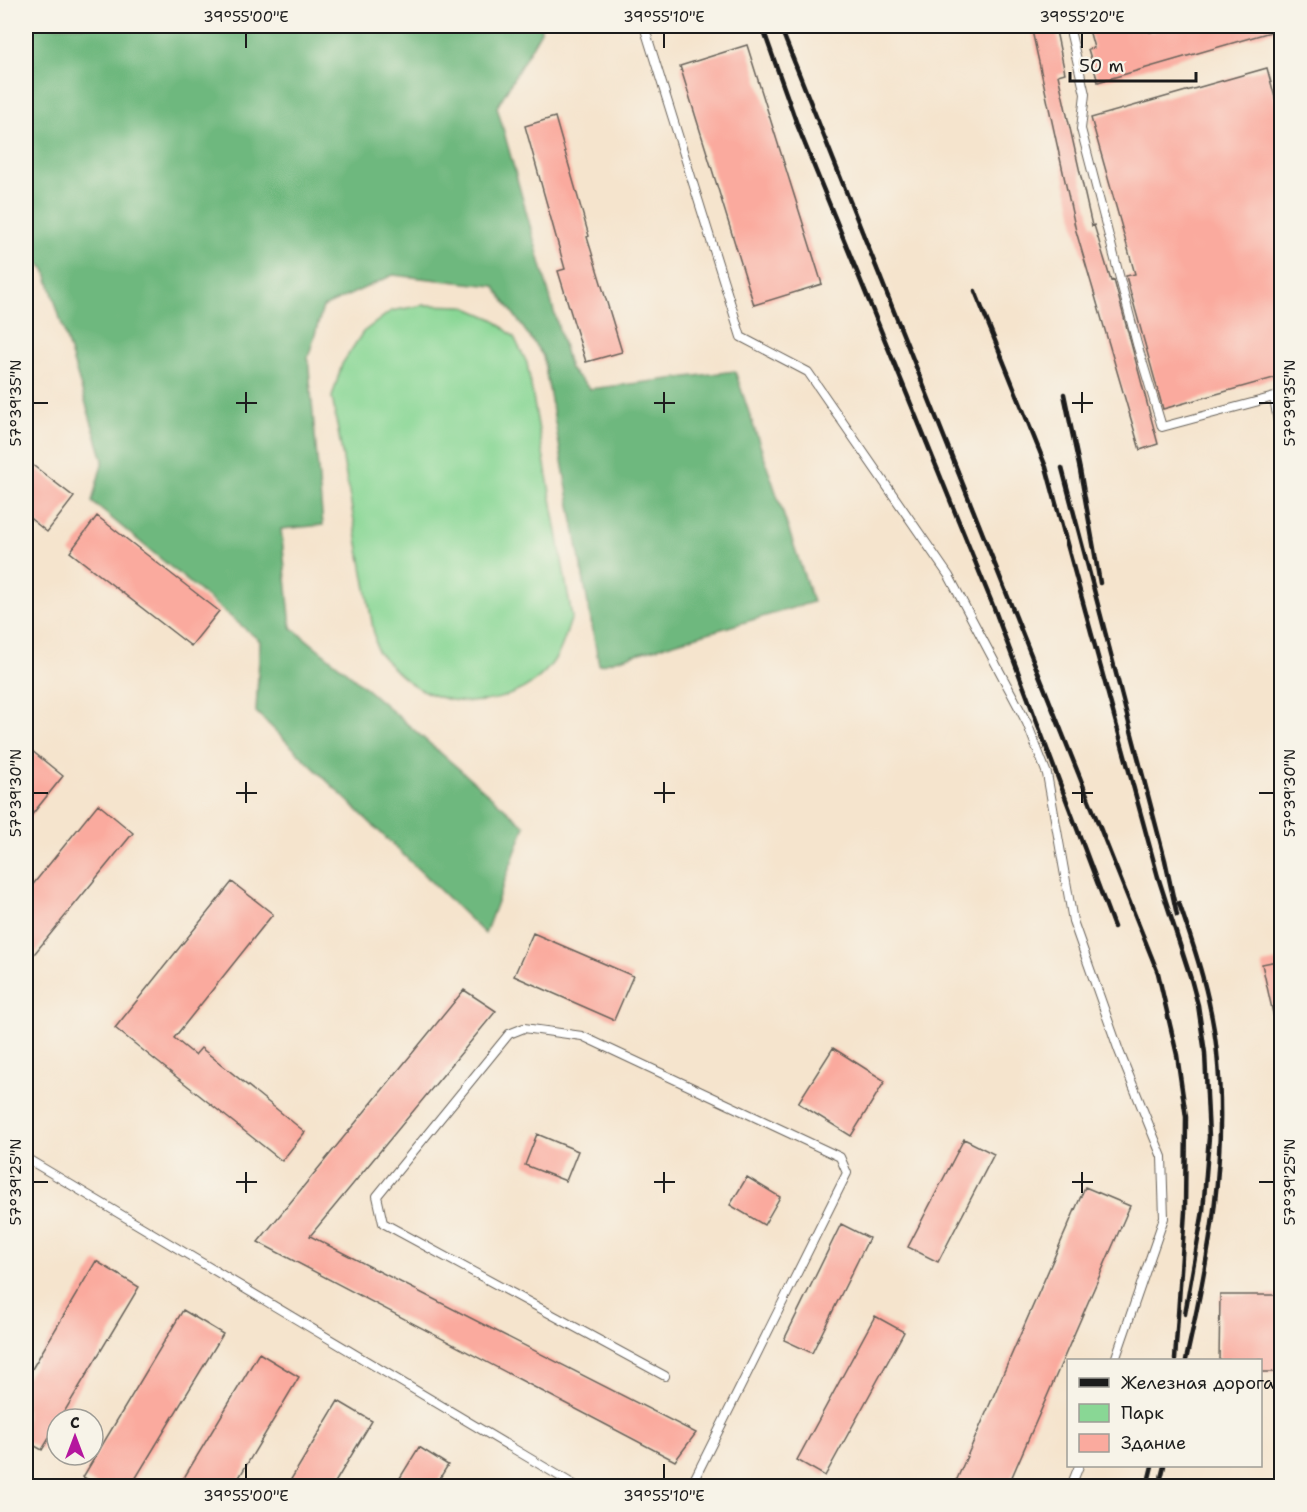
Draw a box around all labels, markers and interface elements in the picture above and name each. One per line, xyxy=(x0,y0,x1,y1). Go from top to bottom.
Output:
text: 39°55'00"E xyxy=(203,7,289,27)
text: 39°55'10"E xyxy=(623,7,705,27)
text: 39°55'20"E xyxy=(1039,7,1125,27)
scale bar xyxy=(1070,45,1196,83)
text: 50 m xyxy=(1079,54,1124,78)
text: 57°39'35"N xyxy=(6,360,26,446)
text: 57°39'35"N xyxy=(1280,360,1300,446)
text: 57°39'30"N xyxy=(6,749,26,837)
text: 57°39'30"N xyxy=(1280,749,1300,837)
text: 57°39'25"N xyxy=(6,1139,26,1225)
text: 57°39'25"N xyxy=(1280,1139,1300,1225)
legend xyxy=(1067,1359,1262,1467)
text: Железная дорога xyxy=(1121,1371,1274,1395)
text: Парк xyxy=(1121,1401,1164,1425)
north arrow xyxy=(45,1407,105,1467)
text: С xyxy=(70,1412,80,1433)
text: Здание xyxy=(1121,1431,1186,1455)
text: 39°55'00"E xyxy=(203,1486,289,1506)
text: 39°55'10"E xyxy=(623,1486,705,1506)

